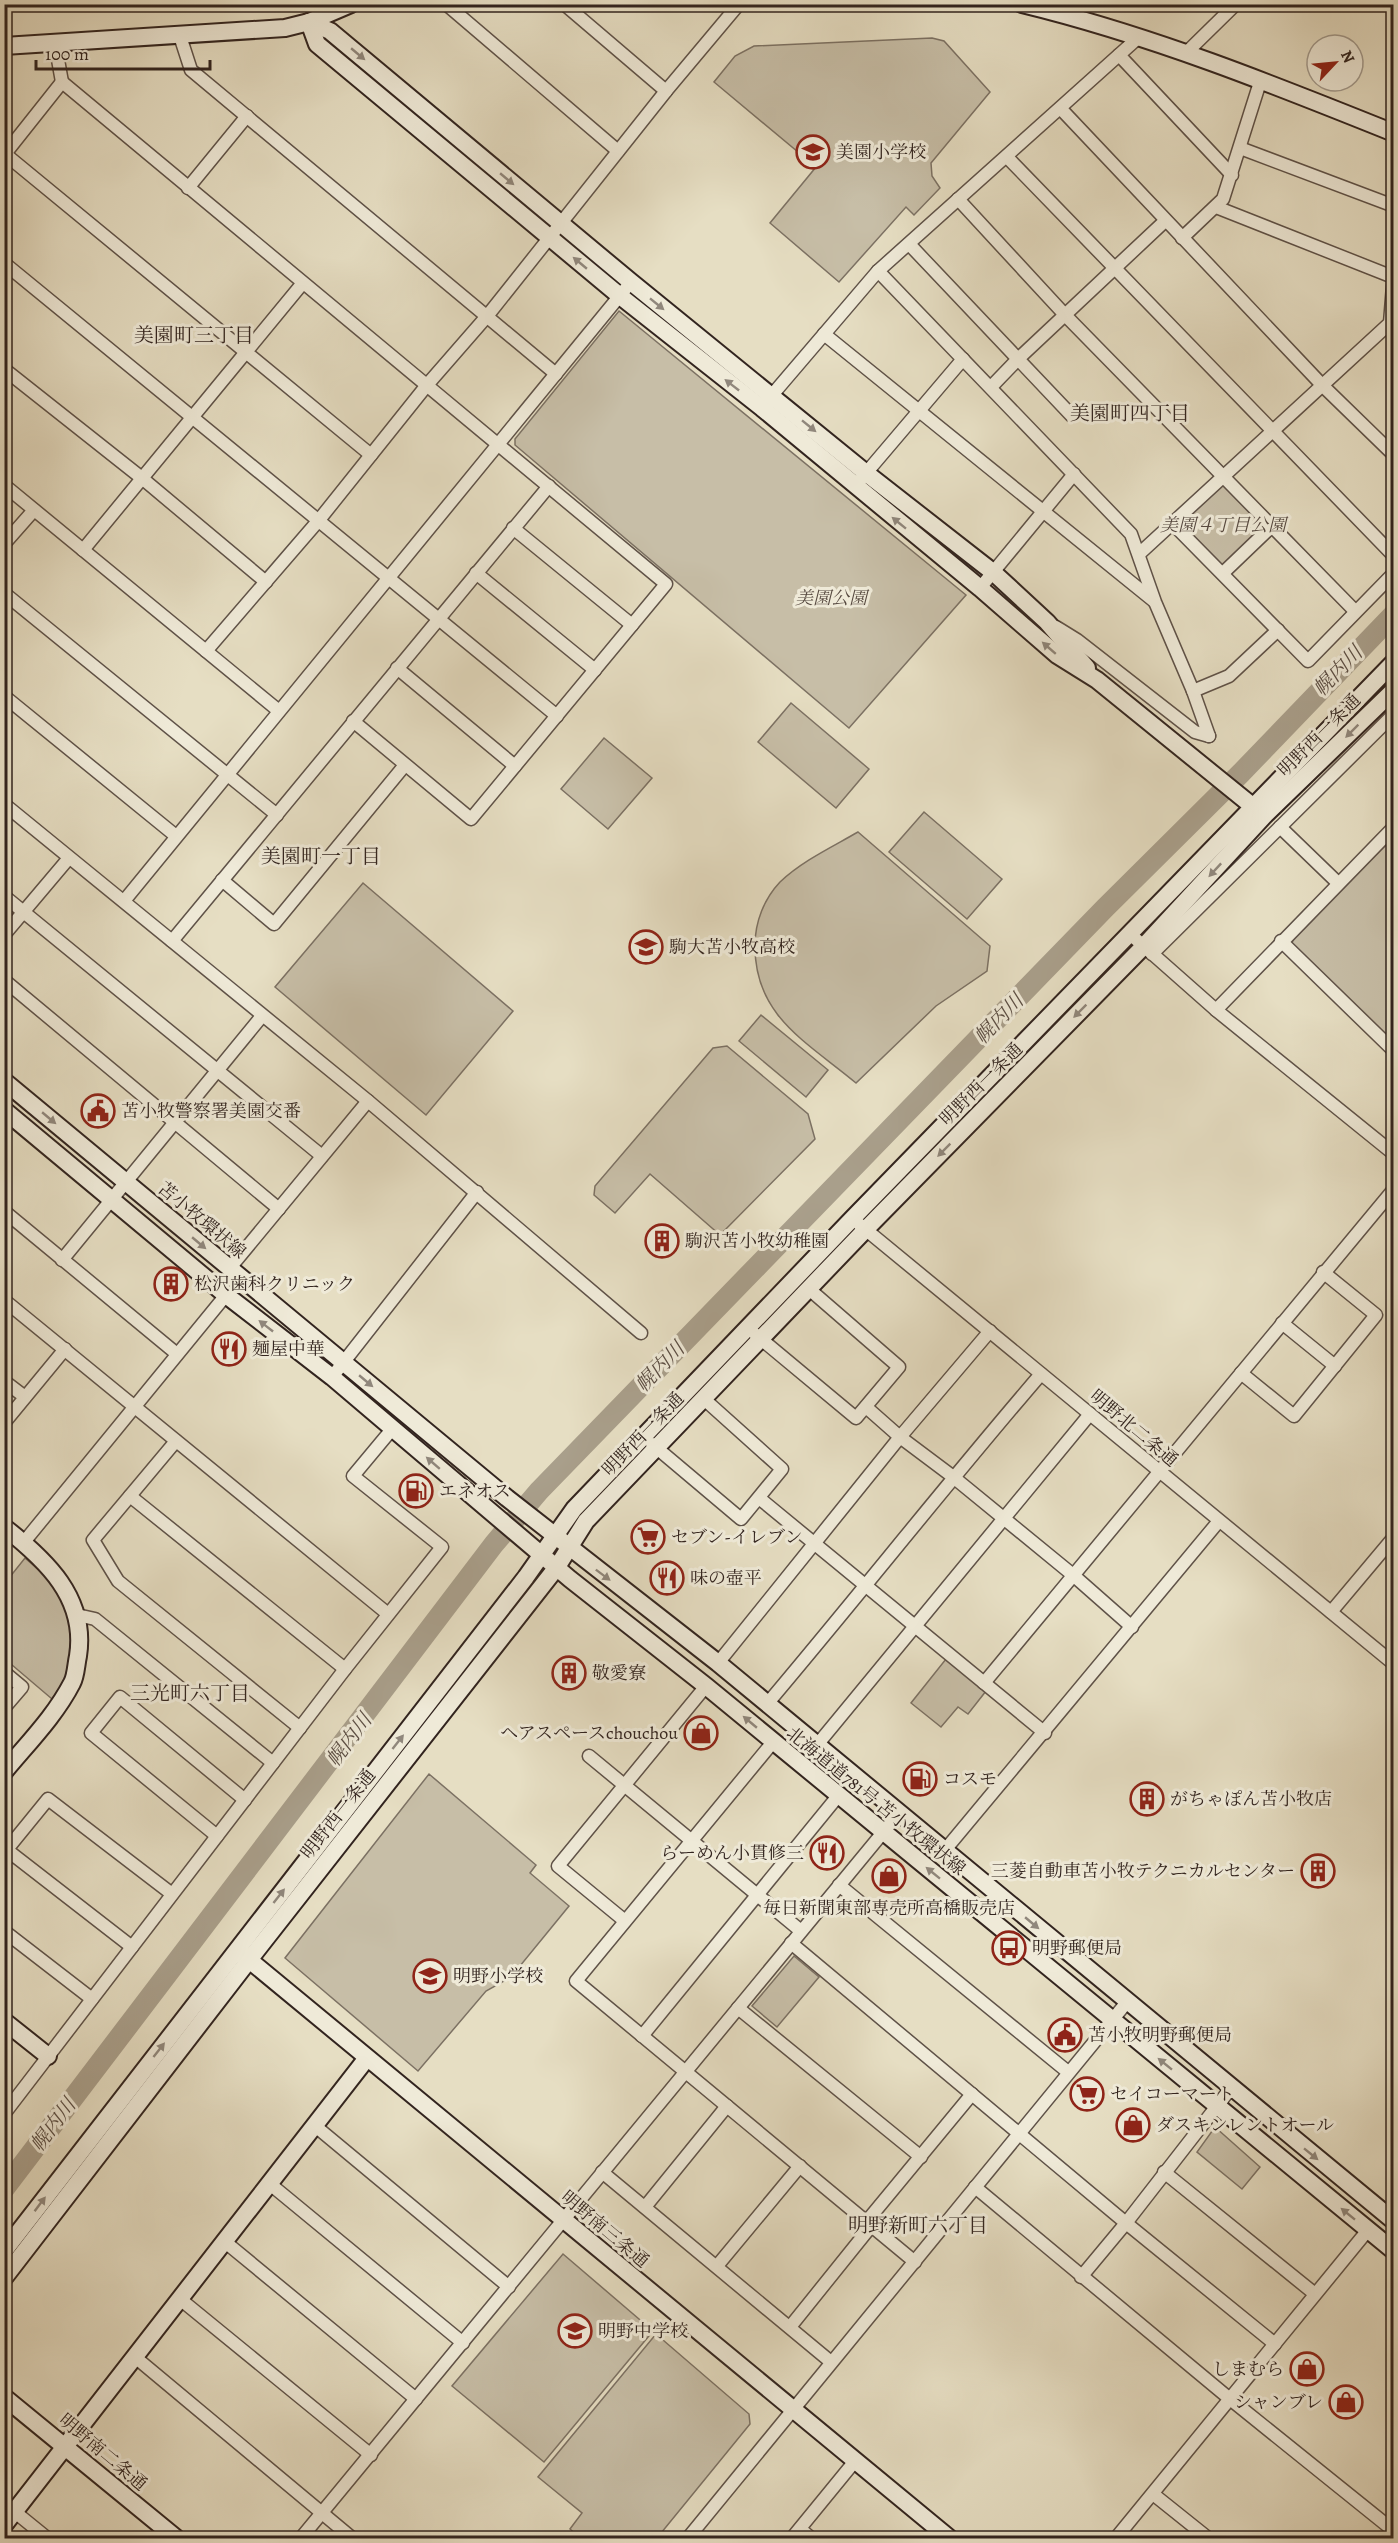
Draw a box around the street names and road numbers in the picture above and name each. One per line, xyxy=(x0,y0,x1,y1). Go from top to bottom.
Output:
street label: 明野西一条通 xyxy=(1272,688,1366,782)
street label: 明野西一条通 xyxy=(934,1037,1028,1131)
street label: 苫小牧環状線 xyxy=(153,1176,251,1264)
street label: 明野北二条通 xyxy=(1085,1384,1183,1472)
street label: 明野西一条通 xyxy=(597,1387,689,1481)
street label: 北海道道781号 苫小牧環状線 xyxy=(781,1721,971,1881)
street label: 明野西一条通 xyxy=(295,1764,381,1864)
street label: 明野南三条通 xyxy=(556,2185,654,2273)
street label: 明野南二条通 xyxy=(54,2408,152,2496)

